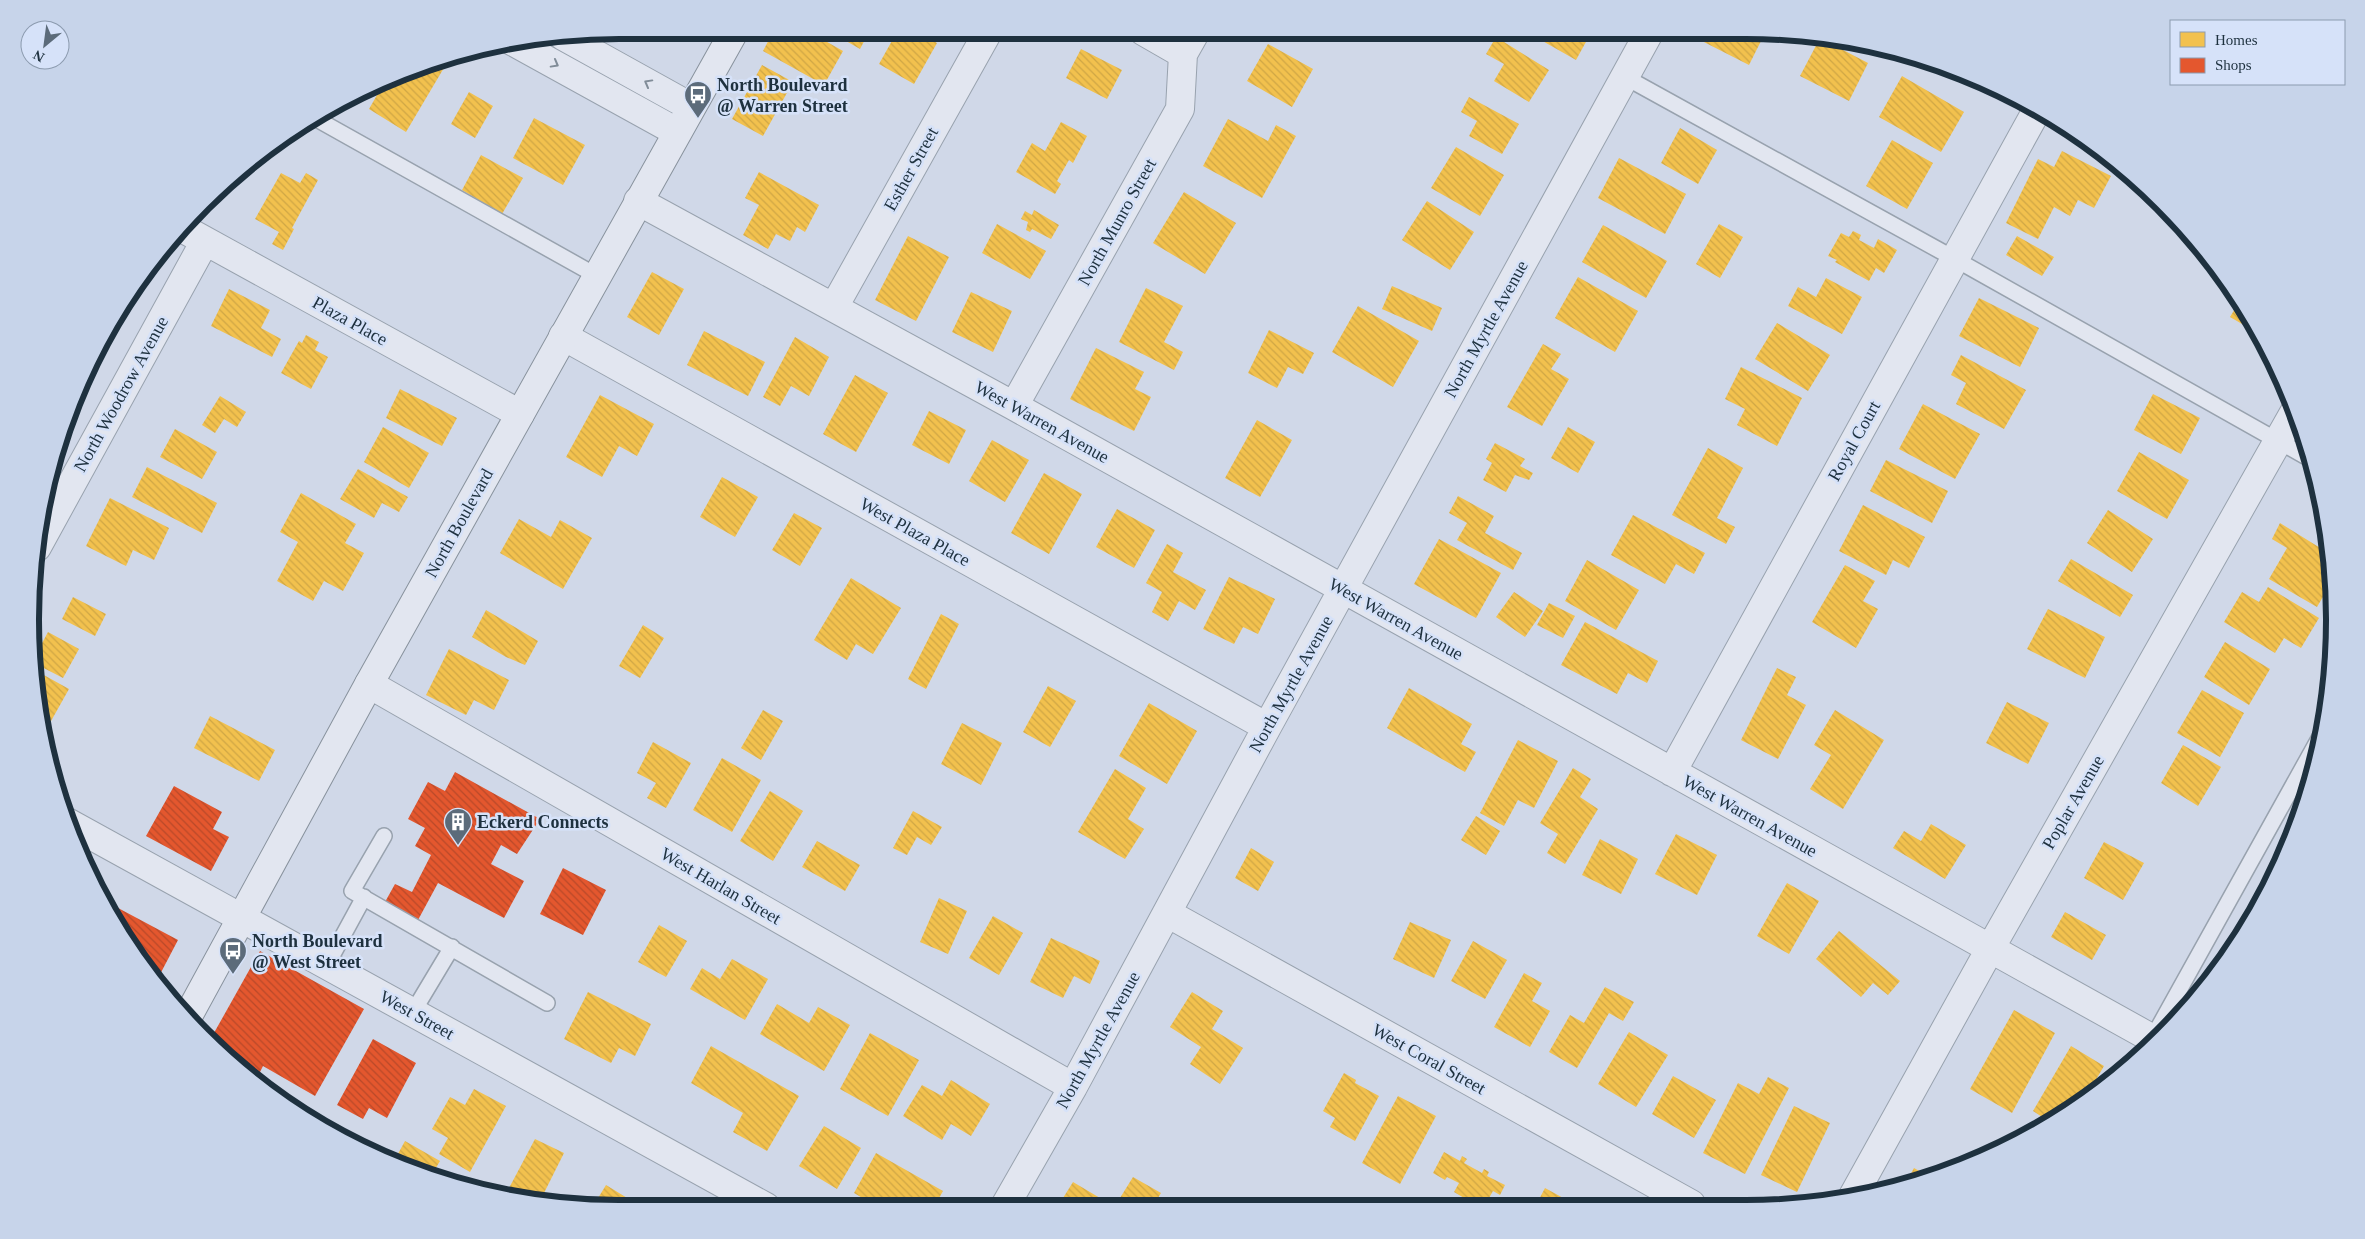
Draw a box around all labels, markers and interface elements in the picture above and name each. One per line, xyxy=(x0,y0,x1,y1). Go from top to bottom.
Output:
north arrow xyxy=(20,20,70,70)
legend xyxy=(2170,20,2345,85)
text: Homes xyxy=(2215,32,2258,48)
text: N xyxy=(31,47,47,65)
text: Shops xyxy=(2215,57,2252,73)
one-way arrow xyxy=(549,58,558,68)
place label: North Boulevard @ Warren Street xyxy=(717,75,848,116)
one-way arrow xyxy=(645,79,654,89)
bus stop icon: North Boulevard @ Warren Street xyxy=(683,80,713,119)
street label: Esther Street xyxy=(880,124,942,214)
street label: North Munro Street xyxy=(1074,155,1160,289)
street label: North Myrtle Avenue xyxy=(1440,257,1532,401)
street label: Plaza Place xyxy=(309,292,391,350)
street label: North Woodrow Avenue xyxy=(70,313,172,475)
street label: West Warren Avenue xyxy=(971,377,1113,467)
street label: Royal Court xyxy=(1824,397,1884,485)
street label: North Boulevard xyxy=(421,465,497,581)
street label: West Plaza Place xyxy=(857,494,973,570)
street label: West Warren Avenue xyxy=(1325,574,1467,664)
street label: North Myrtle Avenue xyxy=(1245,612,1337,756)
street label: Poplar Avenue xyxy=(2038,751,2108,853)
street label: West Warren Avenue xyxy=(1679,771,1821,861)
building icon: Eckerd Connects xyxy=(443,807,473,846)
place label: Eckerd Connects xyxy=(477,812,609,832)
street label: West Harlan Street xyxy=(657,843,785,929)
place label: North Boulevard @ West Street xyxy=(252,931,383,972)
bus stop icon: North Boulevard @ West Street xyxy=(218,936,248,975)
street label: North Myrtle Avenue xyxy=(1052,968,1144,1112)
street label: West Street xyxy=(376,986,458,1044)
street label: West Coral Street xyxy=(1369,1020,1489,1098)

